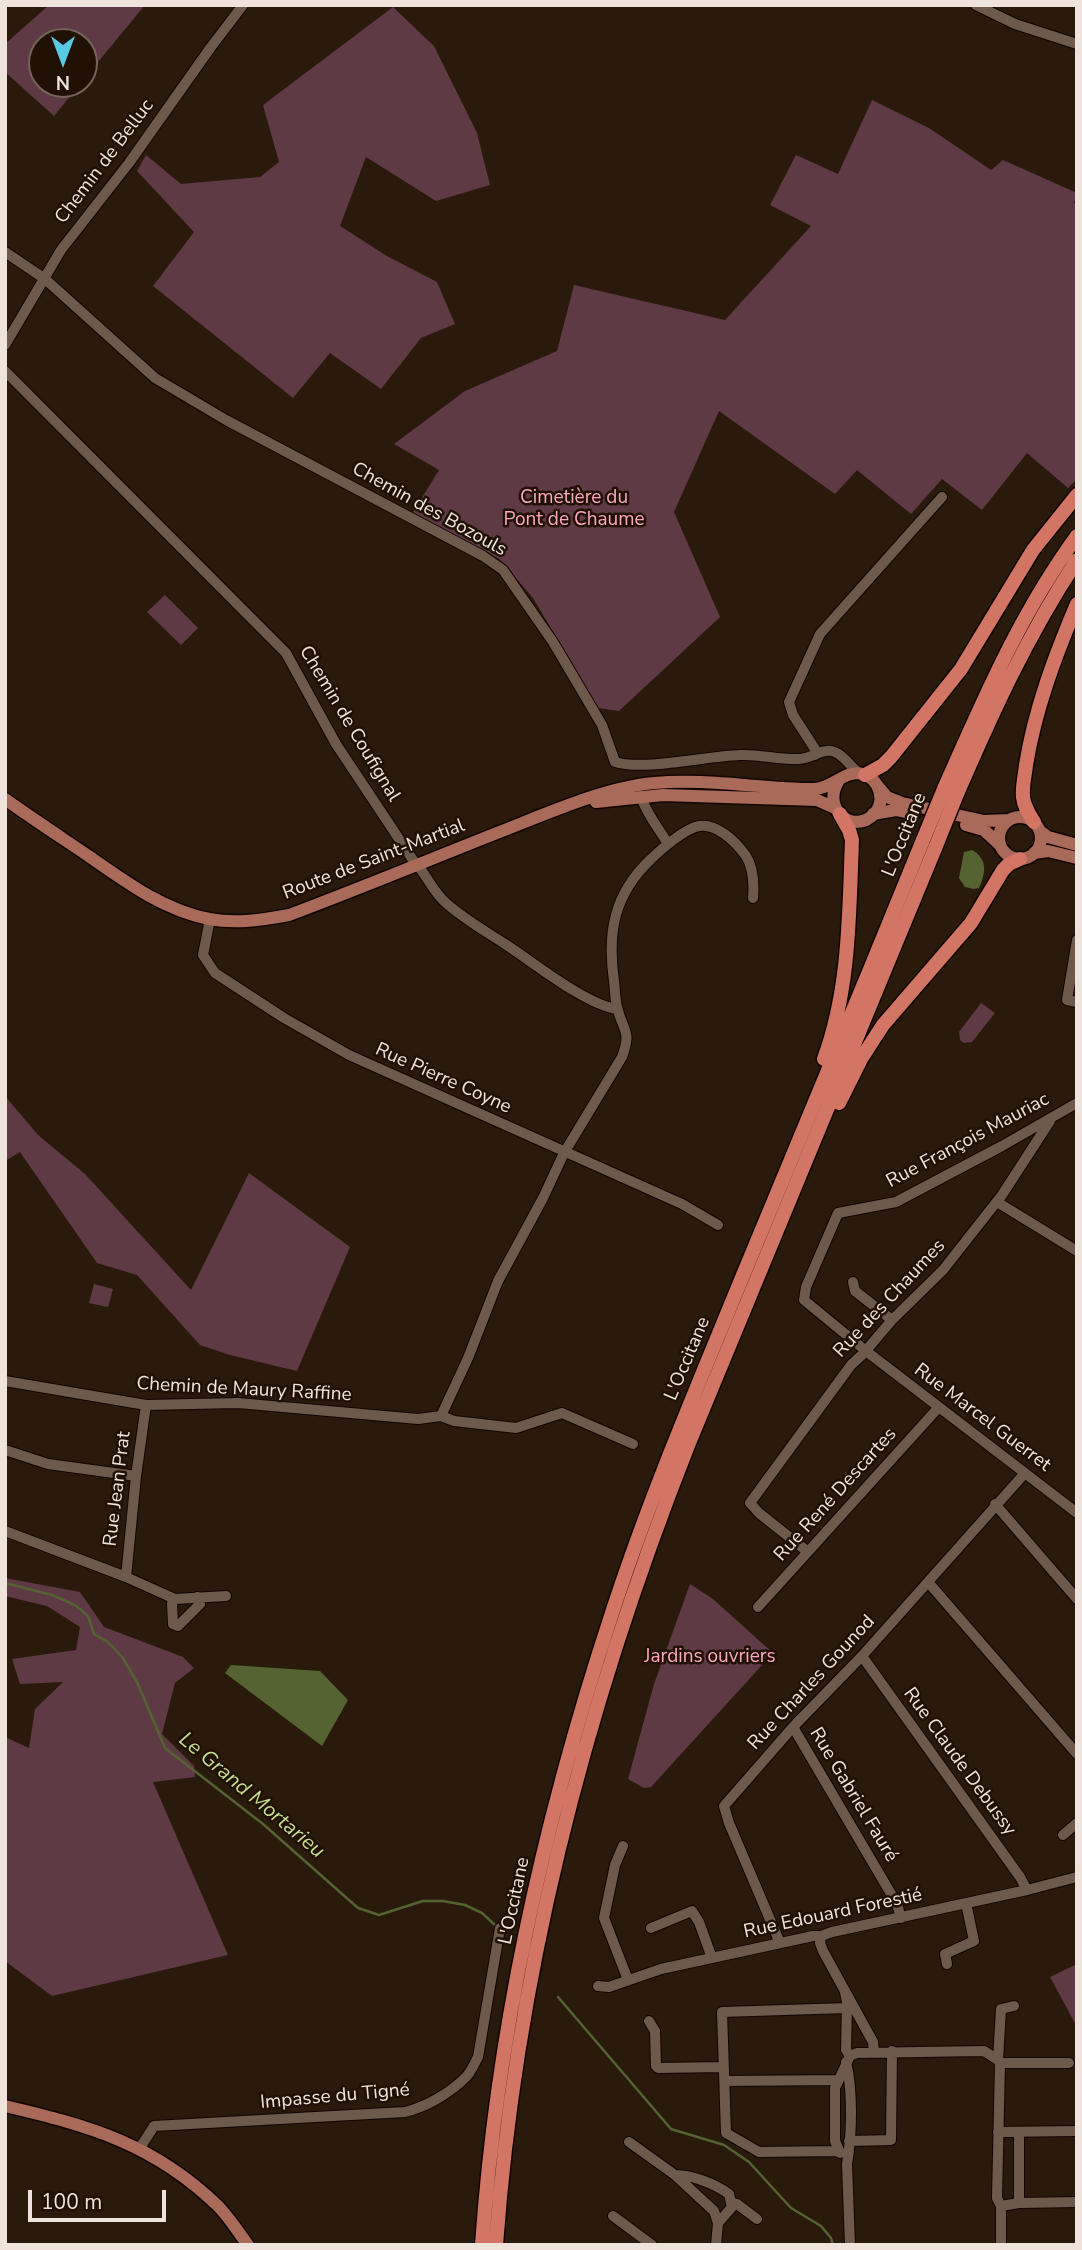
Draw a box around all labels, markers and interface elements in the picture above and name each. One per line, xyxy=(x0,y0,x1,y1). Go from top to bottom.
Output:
north arrow xyxy=(28,28,98,98)
text: N xyxy=(56,69,70,95)
street label: Chemin de Belluc xyxy=(51,95,159,229)
street label: Chemin des Bozouls xyxy=(348,458,510,562)
park label: Cimetière du Pont de Chaume xyxy=(503,487,645,531)
street label: Chemin de Coufignal xyxy=(293,642,405,806)
street label: L'Occitane xyxy=(878,790,932,880)
street label: Route de Saint-Martial xyxy=(280,815,468,905)
street label: Rue Pierre Coyne xyxy=(371,1039,515,1119)
street label: Rue François Mauriac xyxy=(883,1088,1053,1194)
street label: Rue des Chaumes xyxy=(829,1235,951,1363)
street label: L'Occitane xyxy=(660,1314,716,1404)
street label: Rue Marcel Guerret xyxy=(909,1359,1055,1477)
street label: Chemin de Maury Raffine xyxy=(136,1373,352,1407)
street label: Rue René Descartes xyxy=(770,1423,902,1567)
street label: Rue Jean Prat xyxy=(100,1430,136,1548)
street label: Rue Charles Gounod xyxy=(744,1611,880,1755)
park label: Jardins ouvriers xyxy=(644,1646,776,1668)
street label: Rue Claude Debussy xyxy=(898,1684,1020,1840)
street label: Rue Gabriel Fauré xyxy=(804,1724,902,1866)
water label: Le Grand Mortarieu xyxy=(173,1728,329,1864)
street label: L'Occitane xyxy=(495,1855,535,1947)
street label: Rue Edouard Forestié xyxy=(742,1884,924,1944)
street label: Impasse du Tigné xyxy=(259,2079,411,2115)
scale bar xyxy=(32,2176,170,2220)
text: 100 m xyxy=(41,2188,102,2216)

